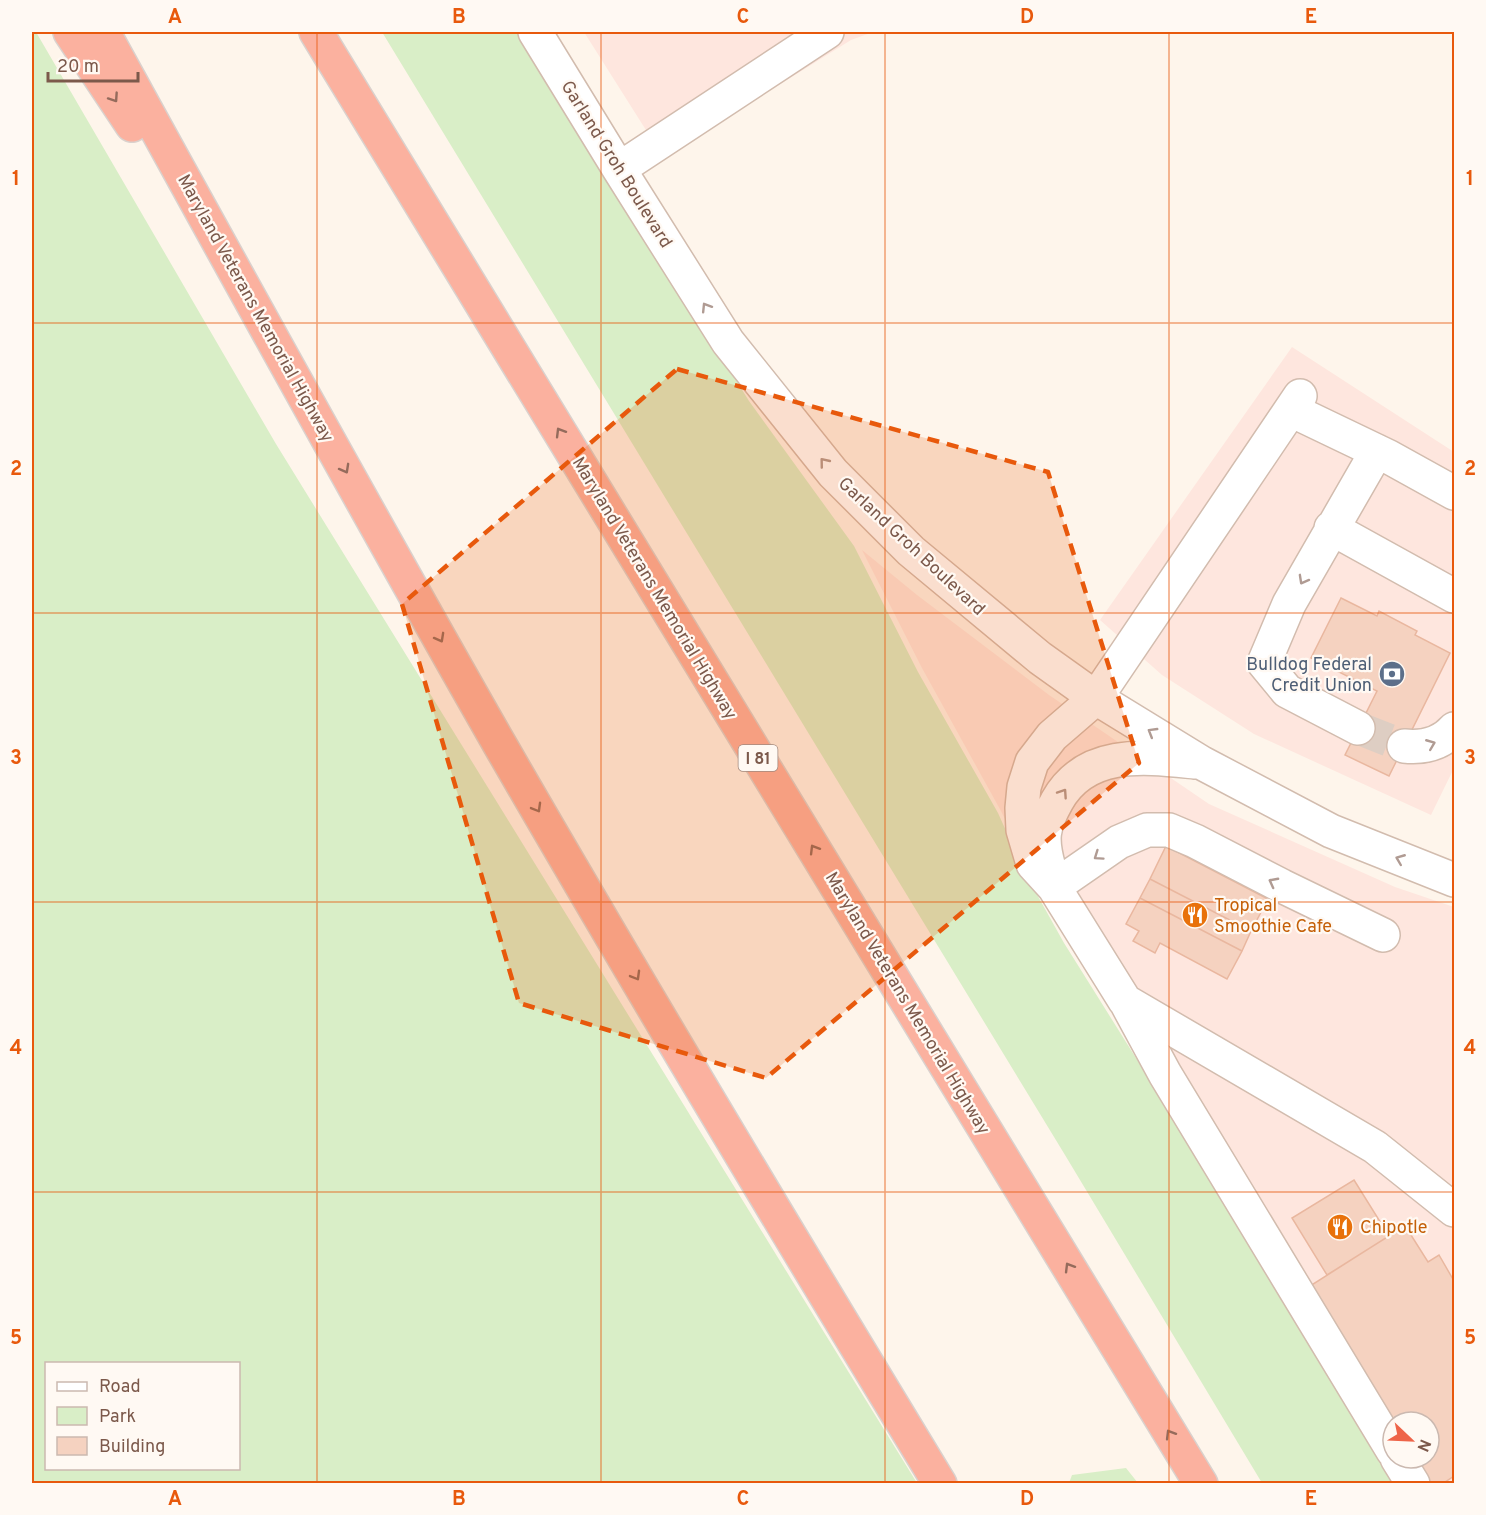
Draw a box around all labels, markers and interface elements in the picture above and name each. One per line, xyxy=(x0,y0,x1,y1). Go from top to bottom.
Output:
text: A xyxy=(168,5,182,31)
text: B xyxy=(452,5,466,31)
text: C xyxy=(737,5,749,31)
text: D xyxy=(1020,5,1034,31)
text: E xyxy=(1305,5,1317,31)
scale bar xyxy=(48,45,138,83)
text: 20 m xyxy=(57,56,99,79)
street label: Garland Groh Boulevard xyxy=(555,77,677,253)
one-way arrow xyxy=(107,91,118,102)
text: 1 xyxy=(12,167,20,193)
text: 1 xyxy=(1466,167,1474,193)
street label: Maryland Veterans Memorial Highway xyxy=(171,171,338,447)
one-way arrow xyxy=(702,303,713,314)
one-way arrow xyxy=(555,428,567,438)
street label: Maryland Veterans Memorial Highway xyxy=(566,453,741,724)
text: 2 xyxy=(10,457,22,483)
text: 2 xyxy=(1464,457,1476,483)
one-way arrow xyxy=(821,458,832,469)
one-way arrow xyxy=(338,462,349,473)
street label: Garland Groh Boulevard xyxy=(833,473,989,621)
one-way arrow xyxy=(1299,573,1310,584)
one-way arrow xyxy=(433,632,444,643)
place label: Bulldog Federal Credit Union xyxy=(1246,654,1372,698)
bank icon: Bulldog Federal Credit Union xyxy=(1377,659,1407,689)
one-way arrow xyxy=(1148,728,1158,740)
one-way arrow xyxy=(1425,739,1436,751)
road number: I 81 xyxy=(738,745,777,771)
text: 3 xyxy=(10,746,22,772)
text: 3 xyxy=(1464,746,1476,772)
one-way arrow xyxy=(1055,788,1066,799)
one-way arrow xyxy=(530,802,541,812)
one-way arrow xyxy=(810,845,822,855)
one-way arrow xyxy=(1093,849,1104,860)
one-way arrow xyxy=(1395,854,1406,866)
street label: Maryland Veterans Memorial Highway xyxy=(819,868,994,1139)
one-way arrow xyxy=(1269,878,1280,889)
place label: Tropical Smoothie Cafe xyxy=(1214,895,1332,939)
restaurant icon: Tropical Smoothie Cafe xyxy=(1180,900,1210,930)
one-way arrow xyxy=(629,970,640,980)
text: 4 xyxy=(10,1036,22,1062)
text: 4 xyxy=(1464,1036,1476,1062)
restaurant icon: Chipotle xyxy=(1325,1212,1355,1242)
place label: Chipotle xyxy=(1360,1217,1428,1240)
one-way arrow xyxy=(1064,1263,1076,1273)
text: 5 xyxy=(10,1326,22,1352)
text: 5 xyxy=(1464,1326,1476,1352)
legend xyxy=(45,1362,240,1470)
text: Road xyxy=(99,1376,141,1399)
text: Park xyxy=(99,1406,136,1429)
north arrow xyxy=(1381,1410,1441,1470)
one-way arrow xyxy=(1166,1430,1178,1440)
text: Building xyxy=(99,1436,165,1459)
text: N xyxy=(1412,1436,1434,1454)
text: A xyxy=(168,1487,182,1513)
text: B xyxy=(452,1487,466,1513)
text: C xyxy=(737,1487,749,1513)
text: D xyxy=(1020,1487,1034,1513)
text: E xyxy=(1305,1487,1317,1513)

